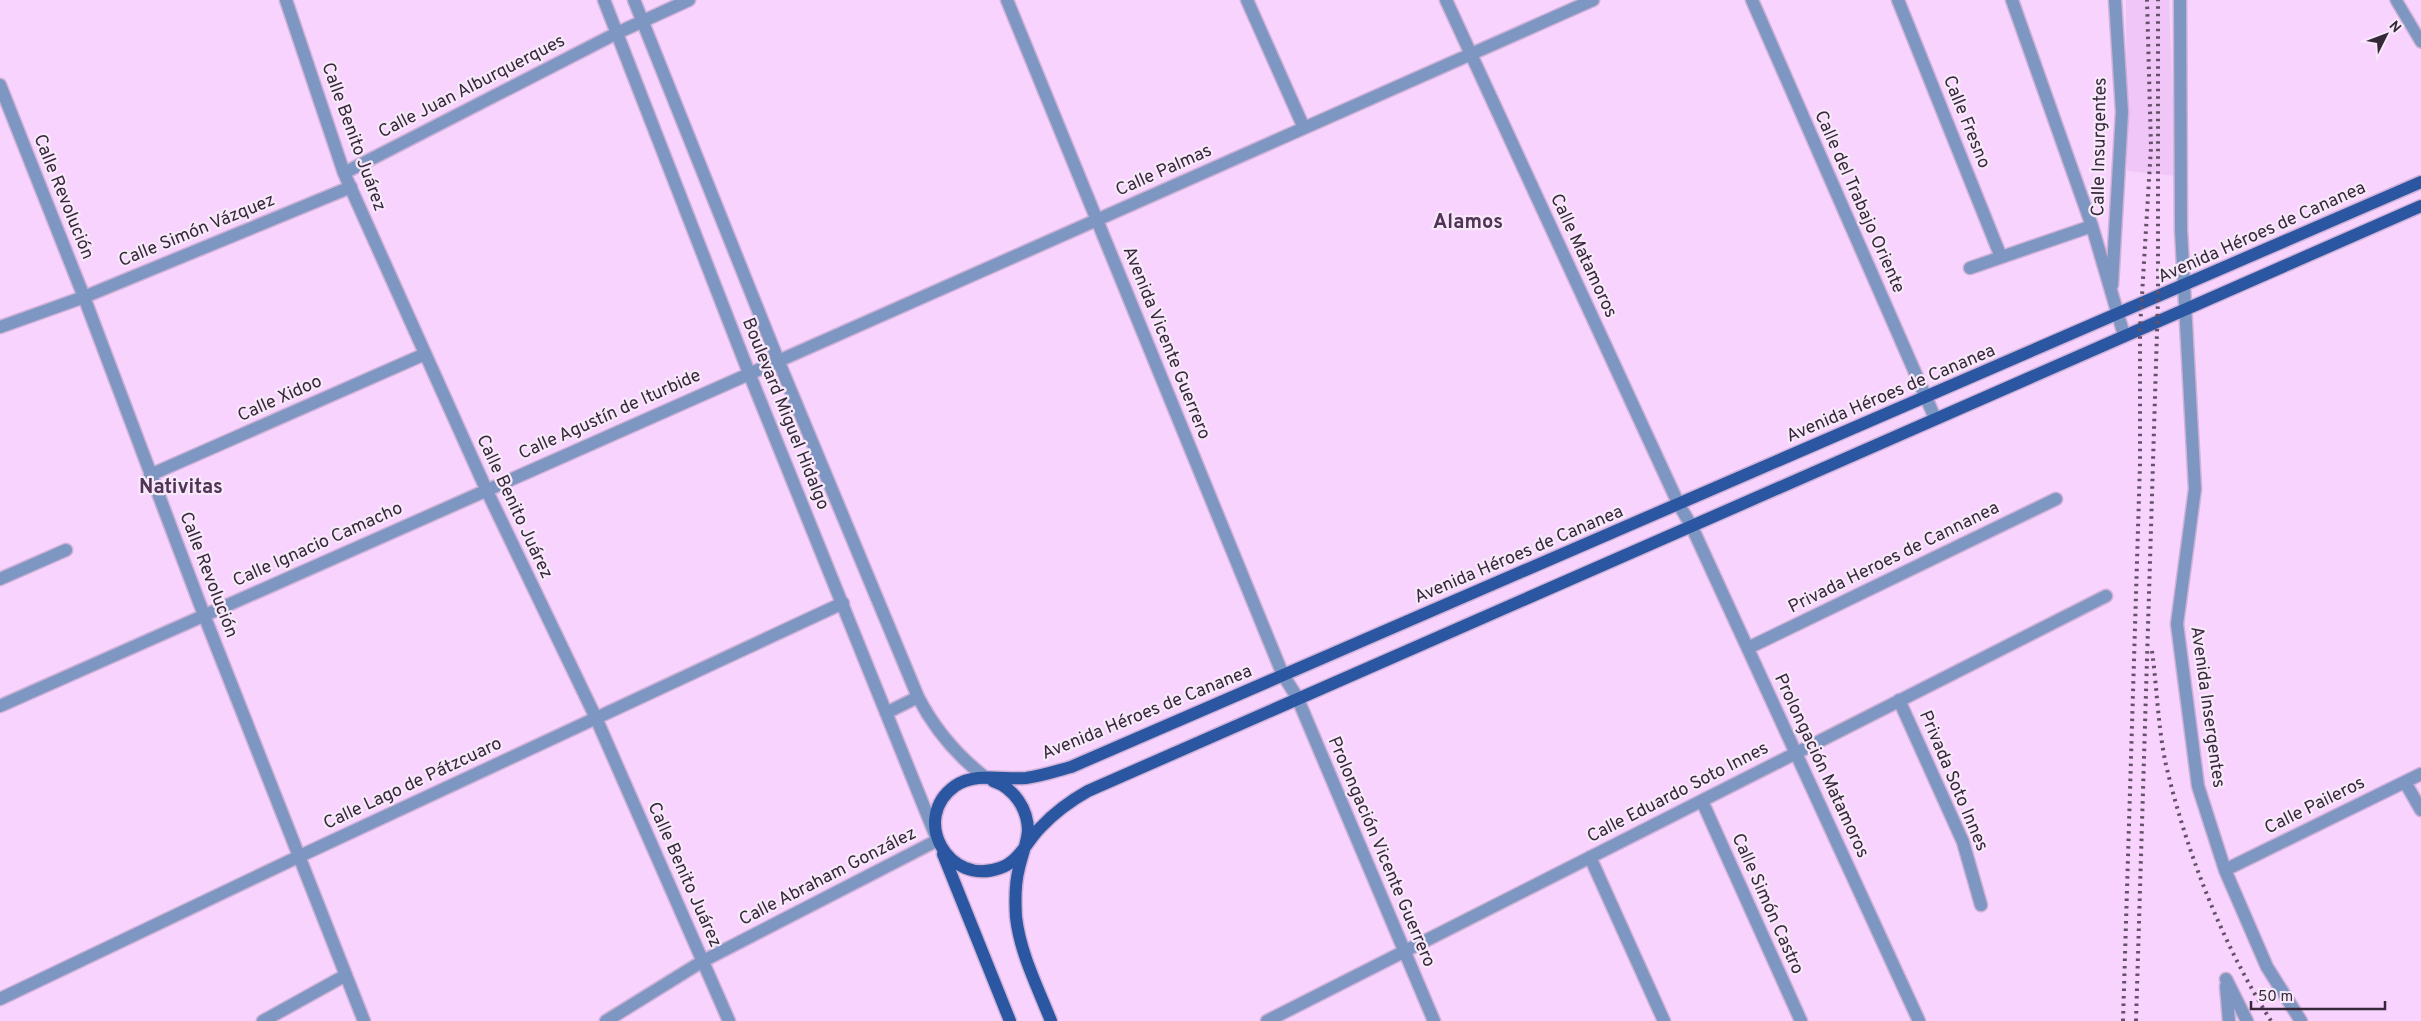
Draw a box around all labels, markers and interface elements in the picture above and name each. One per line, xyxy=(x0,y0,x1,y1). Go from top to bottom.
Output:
north arrow xyxy=(2361,10,2411,60)
text: N xyxy=(2385,18,2404,37)
street label: Calle Juan Alburquerques xyxy=(375,30,569,144)
street label: Calle Benito Juárez xyxy=(315,60,391,214)
street label: Calle Fresno xyxy=(1937,72,1995,172)
street label: Calle Insurgentes xyxy=(2087,77,2113,217)
street label: Calle del Trabajo Oriente xyxy=(1808,107,1910,297)
street label: Calle Revolución xyxy=(27,131,99,263)
street label: Calle Palmas xyxy=(1112,140,1216,202)
street label: Avenida Héroes de Cananea xyxy=(2155,177,2369,289)
street label: Calle Simón Vázquez xyxy=(115,189,279,273)
street label: Calle Matamoros xyxy=(1544,190,1622,322)
district label: Alamos xyxy=(1433,210,1503,236)
street label: Avenida Vicente Guerrero xyxy=(1117,243,1215,443)
street label: Boulevard Miguel Hidalgo xyxy=(736,315,834,513)
street label: Avenida Héroes de Cananea xyxy=(1783,339,1999,449)
street label: Calle Agustín de Iturbide xyxy=(515,364,705,466)
street label: Calle Xidoo xyxy=(234,370,326,428)
street label: Calle Benito Juárez xyxy=(471,431,557,583)
district label: Nativitas xyxy=(139,475,223,501)
street label: Calle Ignacio Camacho xyxy=(229,497,407,593)
street label: Privada Heroes de Cannanea xyxy=(1785,497,2003,619)
street label: Avenida Héroes de Cananea xyxy=(1411,500,1627,610)
street label: Calle Revolución xyxy=(173,509,243,641)
street label: Avenida Insergentes xyxy=(2184,625,2230,789)
street label: Avenida Héroes de Cananea xyxy=(1038,660,1256,766)
street label: Prolongación Matamoros xyxy=(1768,670,1874,862)
street label: Privada Soto Innes xyxy=(1913,707,1993,855)
street label: Calle Lago de Pátzcuaro xyxy=(320,733,506,835)
street label: Prolongación Vicente Guerrero xyxy=(1322,733,1440,971)
street label: Calle Eduardo Soto Innes xyxy=(1583,737,1773,849)
street label: Calle Paileros xyxy=(2261,772,2369,840)
street label: Calle Benito Juárez xyxy=(642,799,726,951)
street label: Calle Abraham González xyxy=(736,822,920,932)
street label: Calle Simón Castro xyxy=(1726,830,1808,978)
scale bar xyxy=(2251,978,2385,1010)
text: 50 m xyxy=(2258,988,2293,1007)

